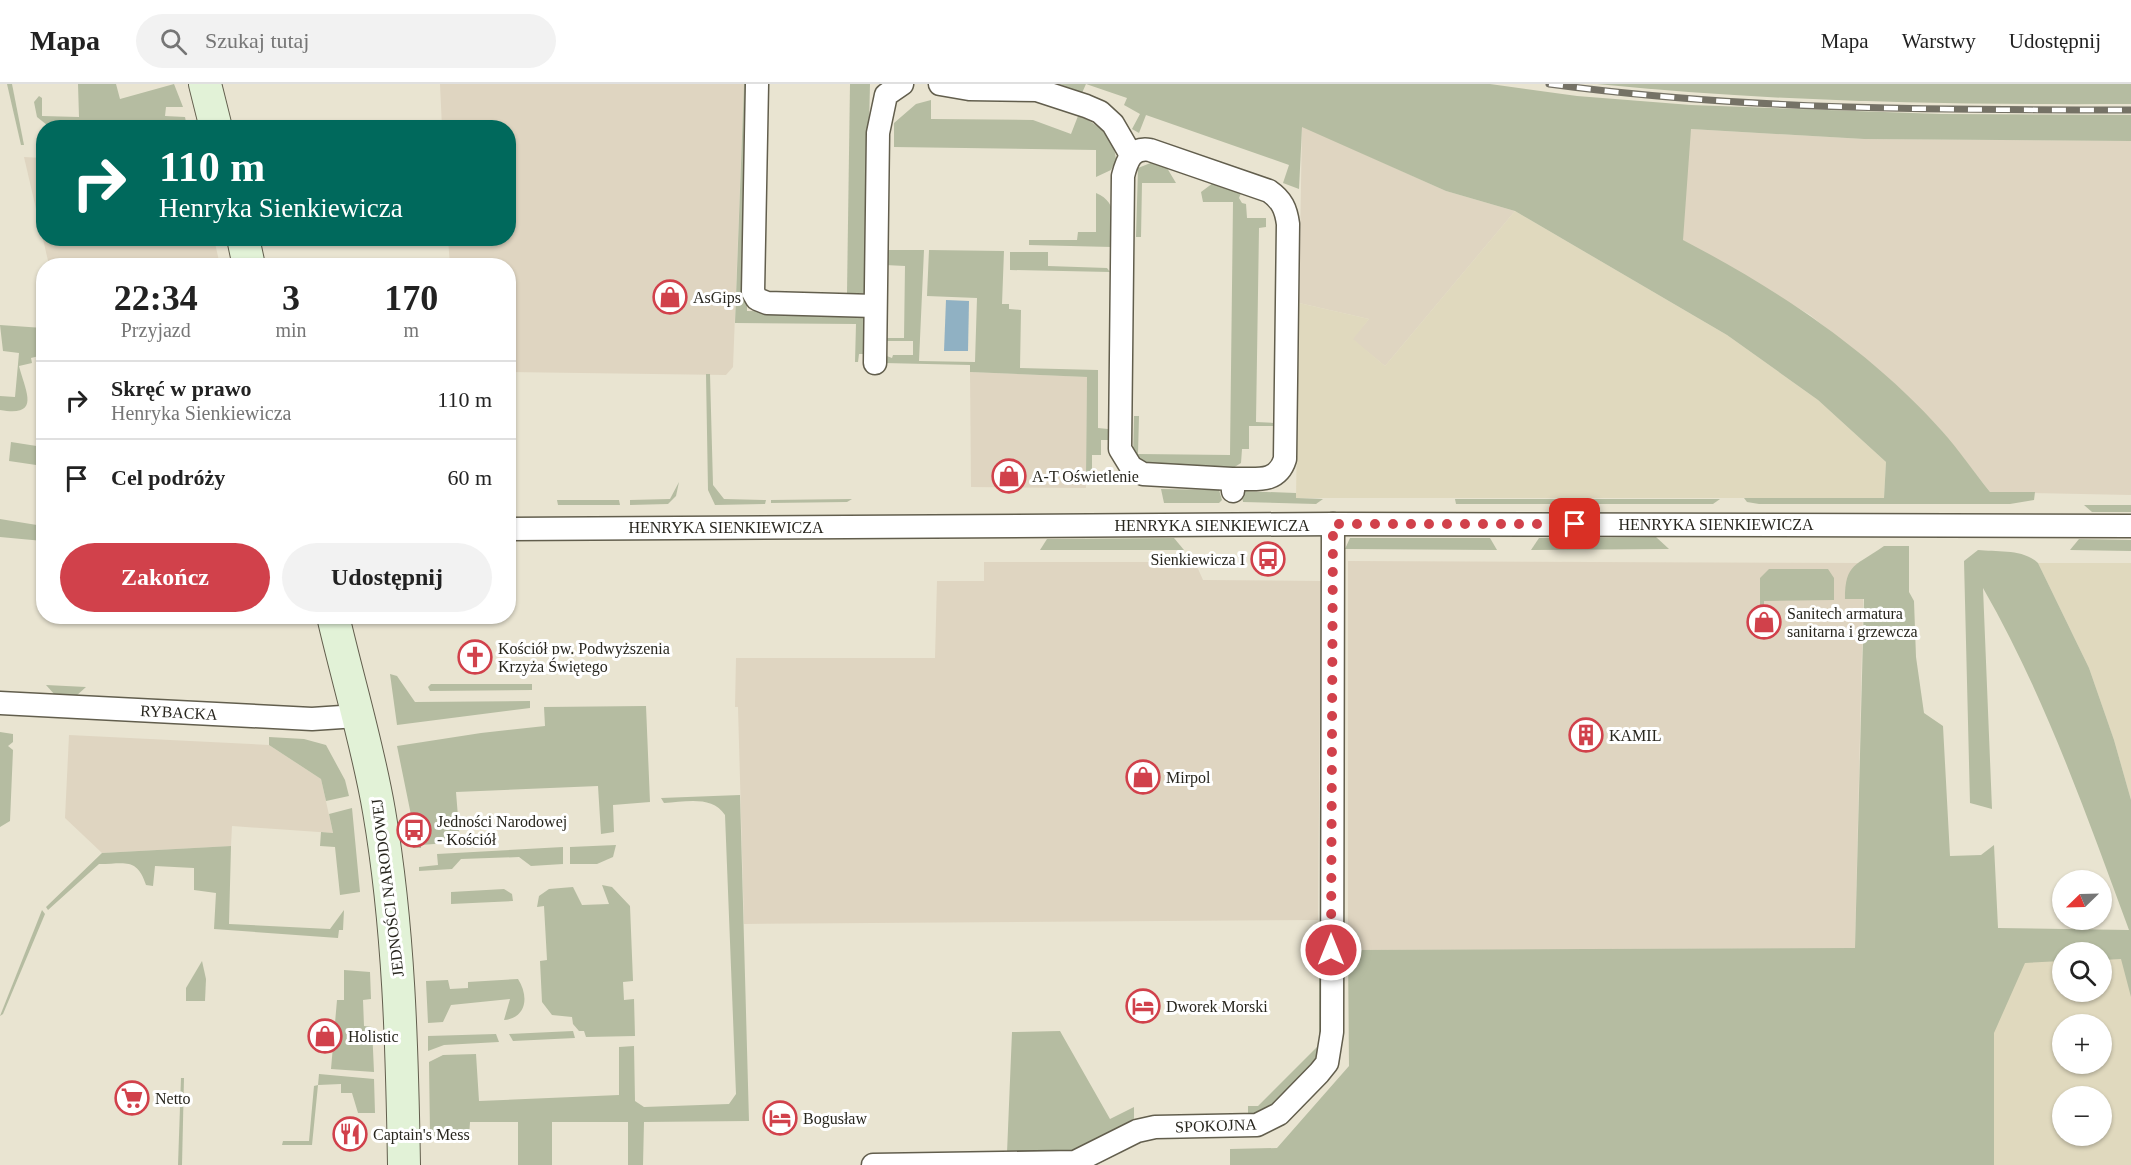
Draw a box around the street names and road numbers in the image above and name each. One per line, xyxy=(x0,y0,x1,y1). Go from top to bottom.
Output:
street label: HENRYKA SIENKIEWICZA xyxy=(1618,516,1814,533)
street label: HENRYKA SIENKIEWICZA xyxy=(1114,517,1310,534)
street label: HENRYKA SIENKIEWICZA xyxy=(628,519,824,536)
street label: RYBACKA xyxy=(140,702,218,723)
street label: JEDNOŚCI NARODOWEJ xyxy=(367,798,407,978)
street label: SPOKOJNA xyxy=(1175,1116,1258,1135)

